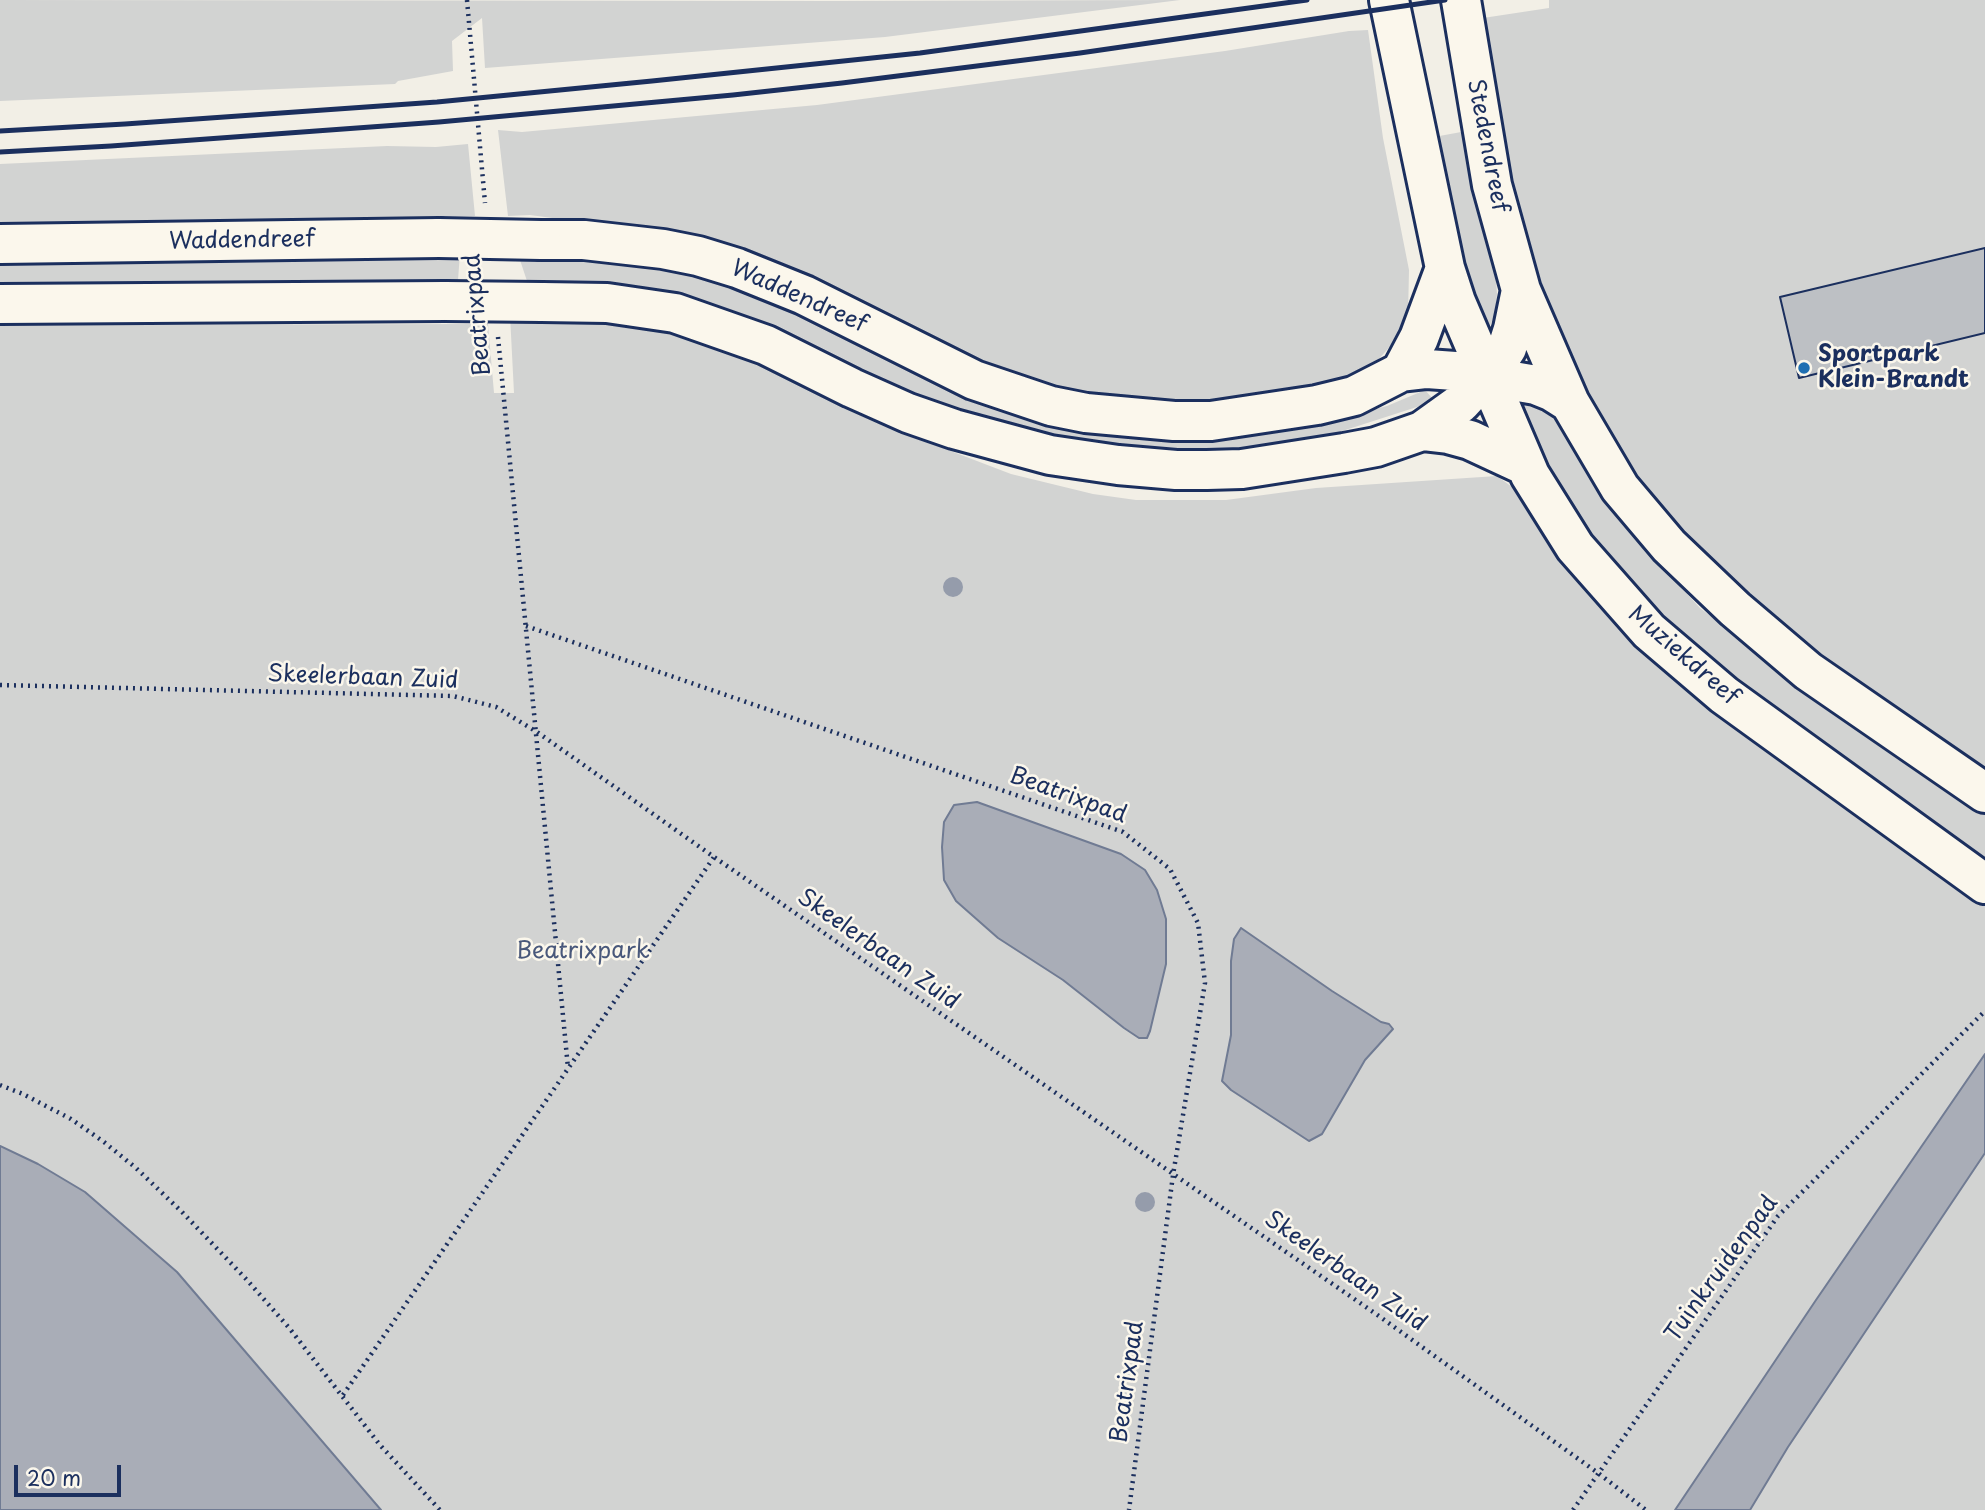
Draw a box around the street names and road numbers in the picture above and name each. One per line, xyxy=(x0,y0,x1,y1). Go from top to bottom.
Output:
street label: Stedendreef xyxy=(1461,77,1513,215)
street label: Waddendreef xyxy=(169,226,315,256)
street label: Beatrixpad xyxy=(459,253,497,377)
street label: Waddendreef xyxy=(727,255,871,339)
street label: Muziekdreef xyxy=(1622,600,1744,712)
street label: Skeelerbaan Zuid xyxy=(267,661,459,695)
street label: Beatrixpad xyxy=(1006,762,1130,830)
street label: Skeelerbaan Zuid xyxy=(792,884,964,1016)
street label: Tuinkruidenpad xyxy=(1660,1190,1784,1348)
street label: Skeelerbaan Zuid xyxy=(1259,1206,1431,1338)
street label: Beatrixpad xyxy=(1106,1319,1150,1445)

